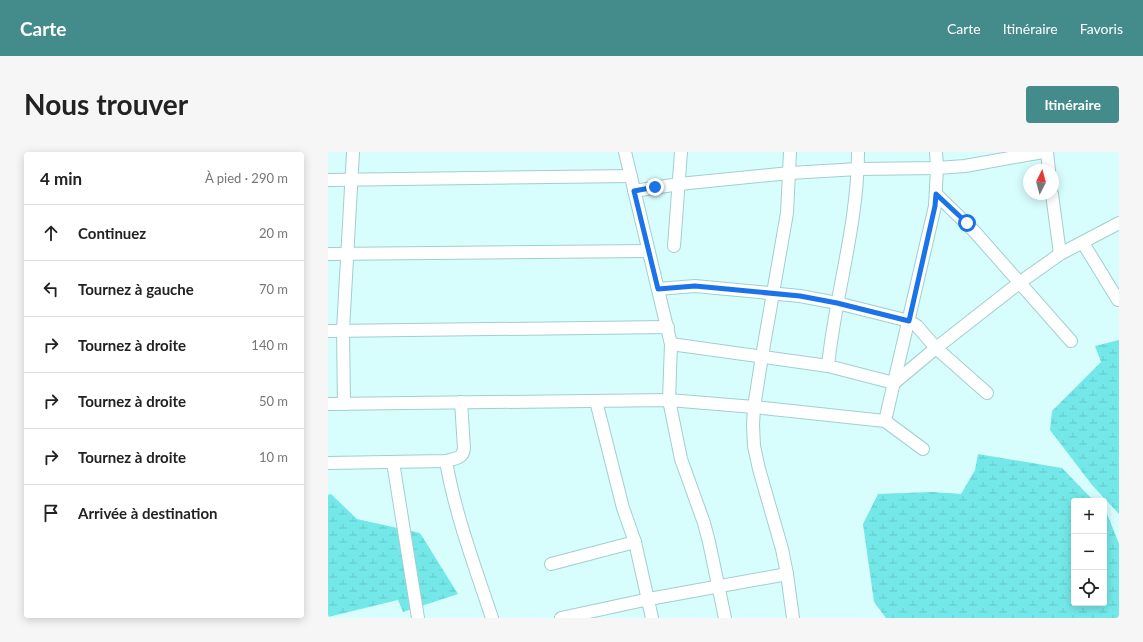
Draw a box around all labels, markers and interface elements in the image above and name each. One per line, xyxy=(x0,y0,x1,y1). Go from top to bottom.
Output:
text: Carte xyxy=(20,17,66,40)
text: Carte xyxy=(947,20,981,37)
text: Itinéraire xyxy=(1003,20,1058,37)
text: Favoris xyxy=(1080,20,1123,37)
button: Itinéraire xyxy=(1026,86,1119,123)
text: Nous trouver xyxy=(24,87,188,121)
north arrow xyxy=(1023,164,1059,200)
text: 4 min xyxy=(40,168,82,189)
text: À pied · 290 m xyxy=(205,170,288,186)
route end xyxy=(646,178,664,196)
route start xyxy=(958,214,976,232)
icon: ahead xyxy=(40,222,62,244)
text: Continuez xyxy=(78,224,146,242)
text: 20 m xyxy=(259,225,288,241)
icon: left xyxy=(40,278,62,300)
text: Tournez à gauche xyxy=(78,280,194,298)
text: 70 m xyxy=(259,281,288,297)
icon: right xyxy=(40,334,62,356)
text: Tournez à droite xyxy=(78,336,186,354)
text: 140 m xyxy=(251,337,288,353)
icon: right xyxy=(40,390,62,412)
text: Tournez à droite xyxy=(78,392,186,410)
text: 50 m xyxy=(259,393,288,409)
icon: right xyxy=(40,446,62,468)
text: Tournez à droite xyxy=(78,448,186,466)
text: 10 m xyxy=(259,449,288,465)
map controls xyxy=(1071,498,1107,606)
button: + xyxy=(1071,498,1107,534)
icon: arrive xyxy=(40,502,62,524)
text: Arrivée à destination xyxy=(78,504,217,522)
button: − xyxy=(1071,534,1107,570)
button: locate xyxy=(1071,570,1107,606)

